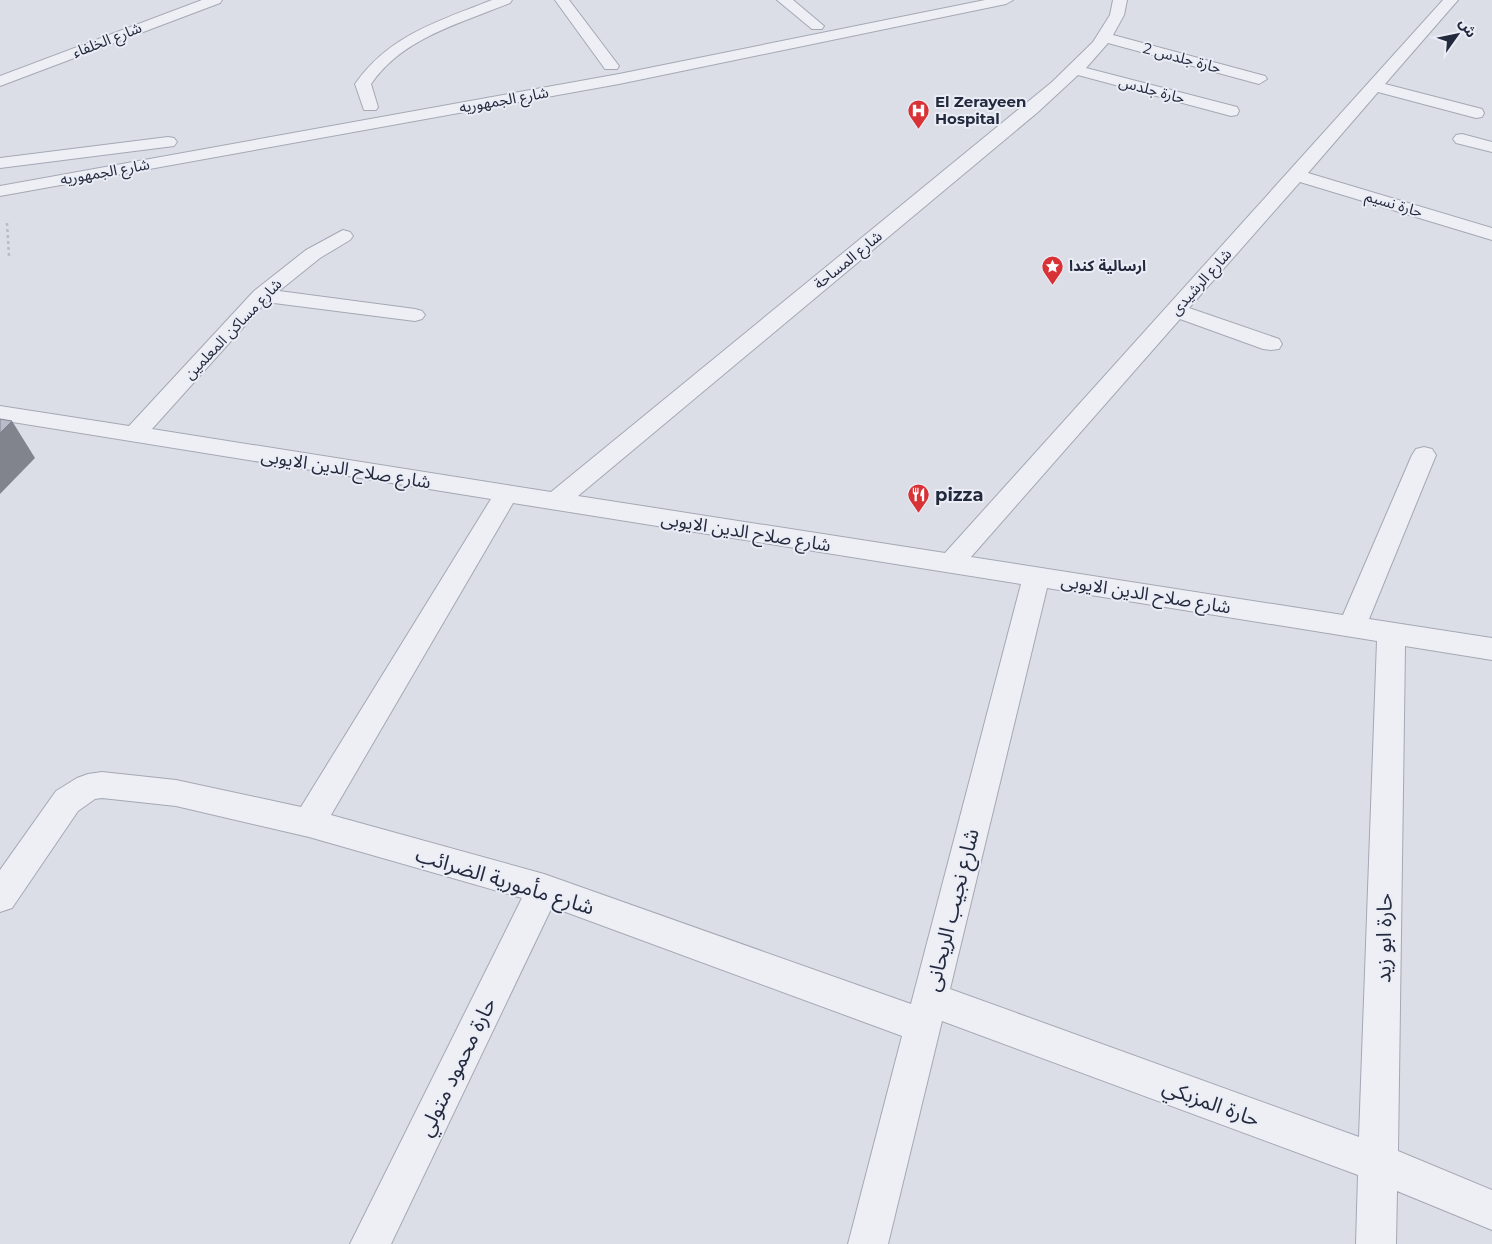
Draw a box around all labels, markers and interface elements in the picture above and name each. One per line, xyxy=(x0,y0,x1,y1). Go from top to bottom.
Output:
north arrow xyxy=(1432,10,1482,60)
text: ش xyxy=(1455,15,1481,41)
street label: شارع الخلفاء xyxy=(70,18,145,64)
street label: حارة جلدس 2 xyxy=(1141,38,1223,77)
street label: حارة جلدس xyxy=(1117,72,1187,107)
street label: شارع الجمهوريه xyxy=(458,82,551,120)
place label: El Zerayeen Hospital xyxy=(935,92,1026,128)
hospital icon: El Zerayeen Hospital xyxy=(907,99,931,130)
street label: شارع الجمهوريه xyxy=(59,154,152,192)
street label: حارة نسيم xyxy=(1363,186,1425,223)
street label: شارع المساحة xyxy=(810,226,888,295)
street label: شارع الرشيدى xyxy=(1166,244,1238,321)
place icon: ارسالية كندا xyxy=(1041,254,1065,285)
place label: ارسالية كندا xyxy=(1069,256,1146,275)
street label: شارع مساكن المعلمين xyxy=(180,274,288,385)
street label: شارع صلاح الدين الايوبى xyxy=(259,445,432,496)
restaurant icon: pizza xyxy=(907,483,931,514)
place label: pizza xyxy=(935,484,984,506)
street label: شارع صلاح الدين الايوبى xyxy=(659,508,832,559)
street label: شارع صلاح الدين الايوبى xyxy=(1059,570,1232,621)
street label: شارع نجيب الريحانى xyxy=(919,826,987,995)
street label: شارع مأمورية الضرائب xyxy=(412,841,597,922)
street label: حارة ابو زيد xyxy=(1370,893,1397,983)
street label: حارة محمود متولي xyxy=(412,993,504,1142)
street label: حارة المزبكي xyxy=(1158,1073,1263,1135)

